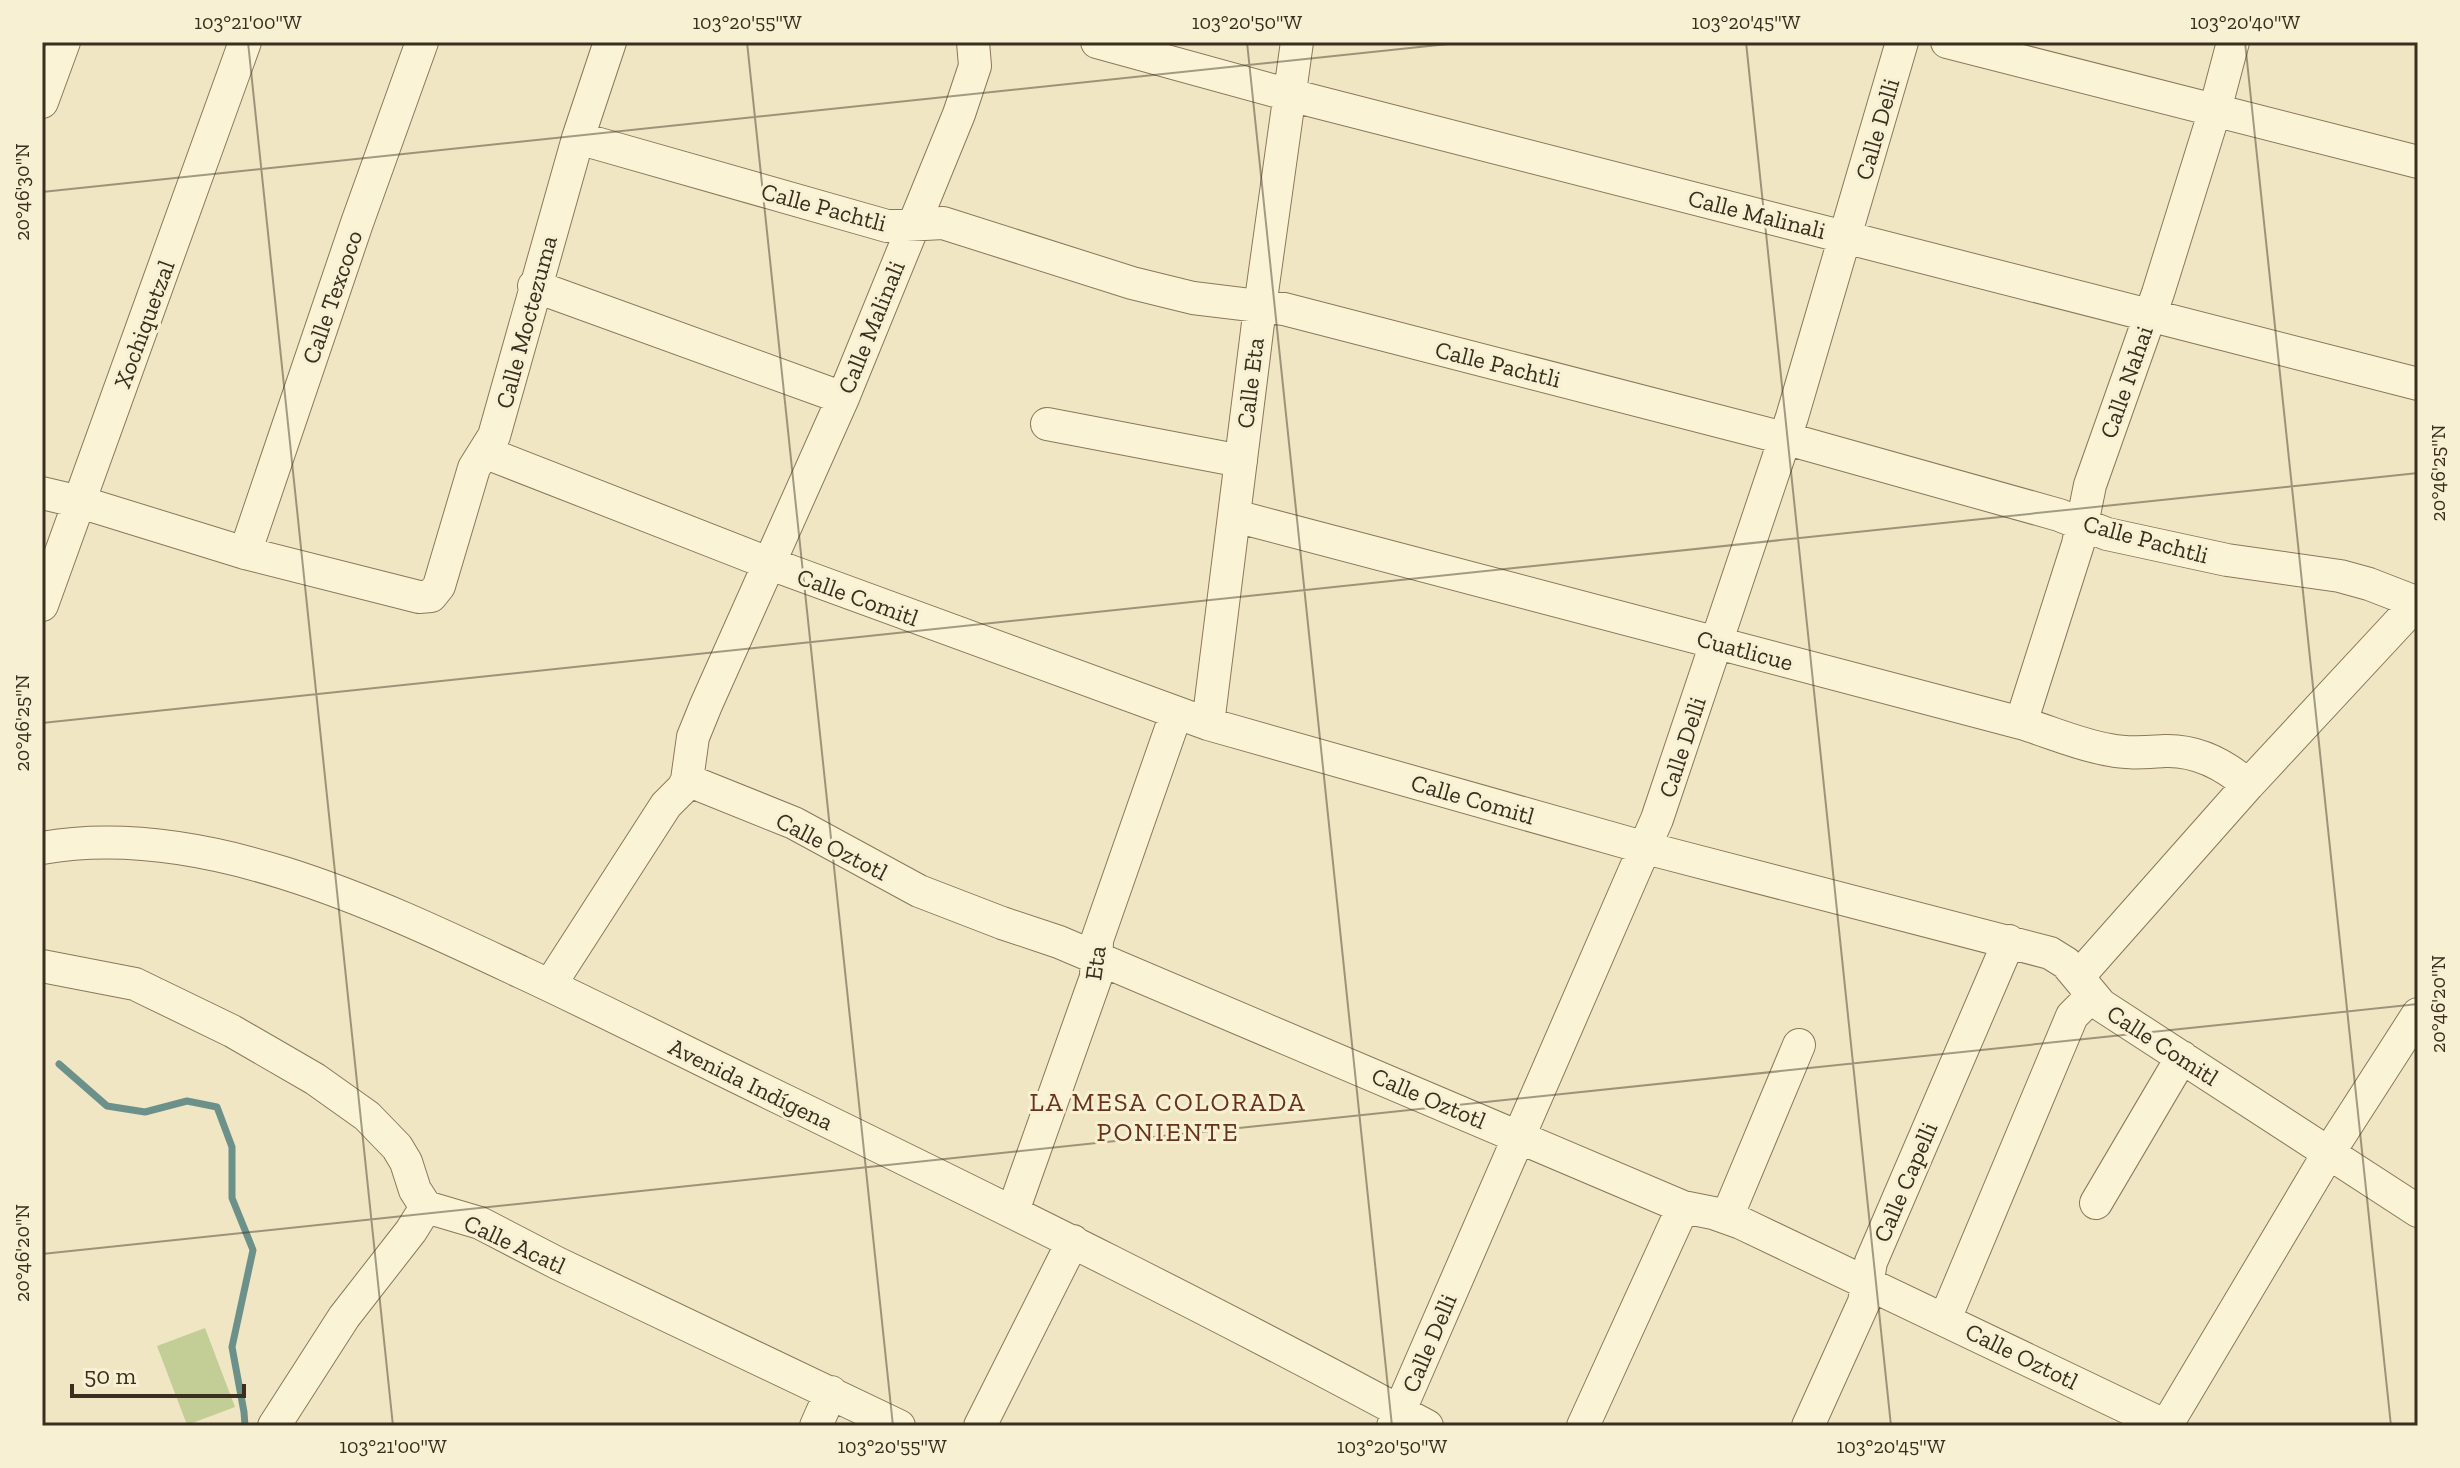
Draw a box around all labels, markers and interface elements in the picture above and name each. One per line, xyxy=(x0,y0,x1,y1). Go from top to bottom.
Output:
text: 103°21'00"W xyxy=(194,10,302,34)
text: 103°20'55"W xyxy=(692,10,802,34)
text: 103°20'50"W xyxy=(1192,10,1303,34)
text: 103°20'45"W xyxy=(1692,10,1801,34)
text: 103°20'40"W xyxy=(2190,10,2300,34)
street label: Calle Delli xyxy=(1849,75,1905,183)
text: 20°46'30"N xyxy=(10,143,34,241)
street label: Calle Pachtli xyxy=(758,176,890,238)
street label: Calle Malinali xyxy=(1685,183,1829,245)
street label: Calle Texcoco xyxy=(296,226,368,368)
street label: Calle Moctezuma xyxy=(489,232,563,412)
street label: Xochiquetzal xyxy=(107,256,181,392)
street label: Calle Malinali xyxy=(831,256,911,398)
street label: Calle Nahai xyxy=(2093,322,2159,442)
street label: Calle Pachtli xyxy=(1432,334,1564,394)
street label: Calle Eta xyxy=(1230,336,1270,430)
text: 20°46'25"N xyxy=(2426,424,2450,521)
street label: Calle Pachtli xyxy=(2080,508,2212,570)
street label: Calle Comitl xyxy=(793,562,923,632)
street label: Cuatlicue xyxy=(1694,623,1796,677)
text: 20°46'25"N xyxy=(10,674,34,771)
street label: Calle Delli xyxy=(1652,693,1712,801)
street label: Calle Comitl xyxy=(1408,768,1538,830)
street label: Calle Oztotl xyxy=(771,805,893,887)
street label: Eta xyxy=(1078,943,1112,982)
text: 20°46'20"N xyxy=(2426,955,2450,1053)
street label: Calle Comitl xyxy=(2102,998,2224,1092)
street label: Avenida Indígena xyxy=(664,1032,838,1137)
street label: Calle Oztotl xyxy=(1367,1061,1491,1135)
district label: LA MESA COLORADA PONIENTE xyxy=(1030,1086,1307,1148)
street label: Calle Capelli xyxy=(1867,1117,1943,1246)
text: 20°46'20"N xyxy=(10,1204,34,1302)
street label: Calle Acatl xyxy=(459,1208,571,1280)
street label: Calle Delli xyxy=(1395,1289,1463,1397)
street label: Calle Oztotl xyxy=(1961,1316,2083,1396)
scale bar xyxy=(72,1348,244,1398)
text: 50 m xyxy=(84,1361,137,1390)
text: 103°21'00"W xyxy=(339,1434,447,1458)
text: 103°20'55"W xyxy=(837,1434,947,1458)
text: 103°20'50"W xyxy=(1337,1434,1448,1458)
text: 103°20'45"W xyxy=(1837,1434,1946,1458)

